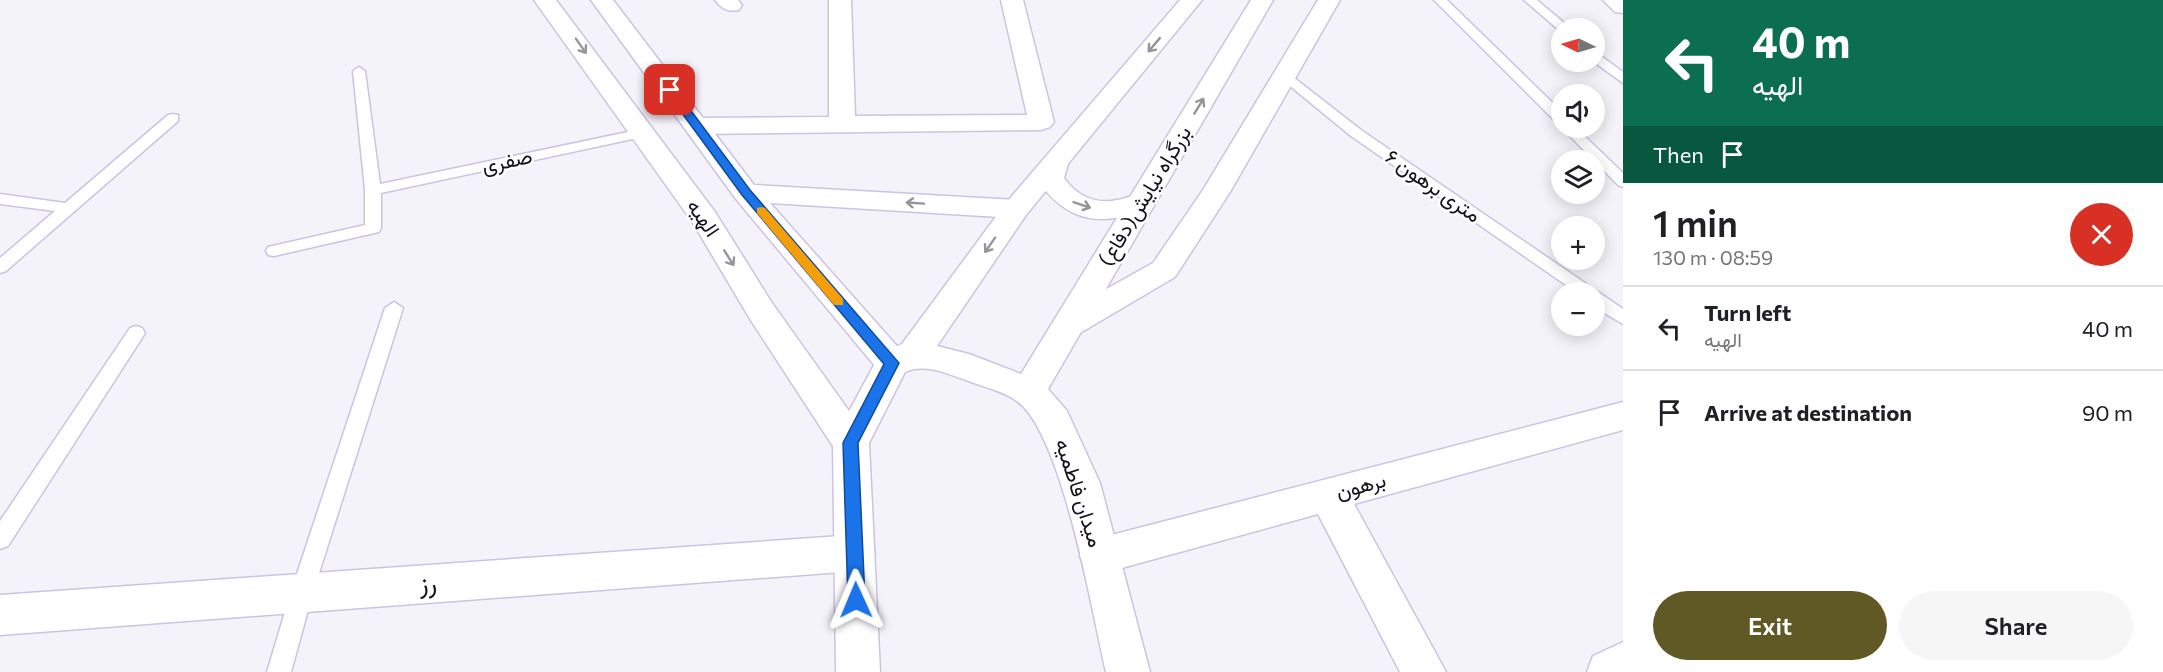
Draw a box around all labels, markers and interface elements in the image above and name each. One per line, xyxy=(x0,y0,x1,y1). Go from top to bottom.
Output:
text: 40 m xyxy=(1752,15,1850,67)
north arrow xyxy=(1551,18,1605,72)
map controls xyxy=(1551,18,1605,336)
icon: left xyxy=(1653,24,1731,102)
one-way arrow xyxy=(1147,37,1160,53)
one-way arrow xyxy=(575,38,587,54)
pin xyxy=(644,64,695,115)
text: الهیه xyxy=(1752,68,1803,101)
icon: arrive xyxy=(653,73,686,106)
button: sound xyxy=(1551,84,1605,138)
one-way arrow xyxy=(1193,98,1205,115)
street label: بزرگراه نیایش(دفاع) xyxy=(1092,121,1198,271)
icon: arrive xyxy=(1716,138,1749,171)
text: Then xyxy=(1653,141,1704,168)
street label: صفری xyxy=(479,142,535,179)
street label: ۶ متری برهون xyxy=(1380,143,1486,228)
button: layers xyxy=(1551,150,1605,204)
street label: الهیه xyxy=(681,194,726,242)
one-way arrow xyxy=(906,197,926,208)
one-way arrow xyxy=(1073,200,1092,211)
text: 1 min xyxy=(1653,200,1738,244)
button: close xyxy=(2070,203,2133,266)
button: + xyxy=(1551,216,1605,270)
one-way arrow xyxy=(984,236,997,252)
text: 130 m · 08:59 xyxy=(1653,245,1773,269)
one-way arrow xyxy=(723,249,735,266)
button: − xyxy=(1551,282,1605,336)
text: Turn left xyxy=(1704,299,1791,326)
icon: left xyxy=(1653,312,1686,345)
text: 40 m xyxy=(2082,315,2133,342)
text: الهیه xyxy=(1704,327,1742,351)
icon: arrive xyxy=(1653,396,1686,429)
text: Arrive at destination xyxy=(1704,399,1912,426)
text: 90 m xyxy=(2082,399,2133,426)
street label: میدان فاطمیه xyxy=(1050,435,1110,550)
street label: برهون xyxy=(1333,466,1389,505)
street label: رز xyxy=(417,565,438,600)
position arrow xyxy=(824,568,888,632)
button: Exit xyxy=(1653,591,1887,660)
button: Share xyxy=(1899,591,2133,660)

